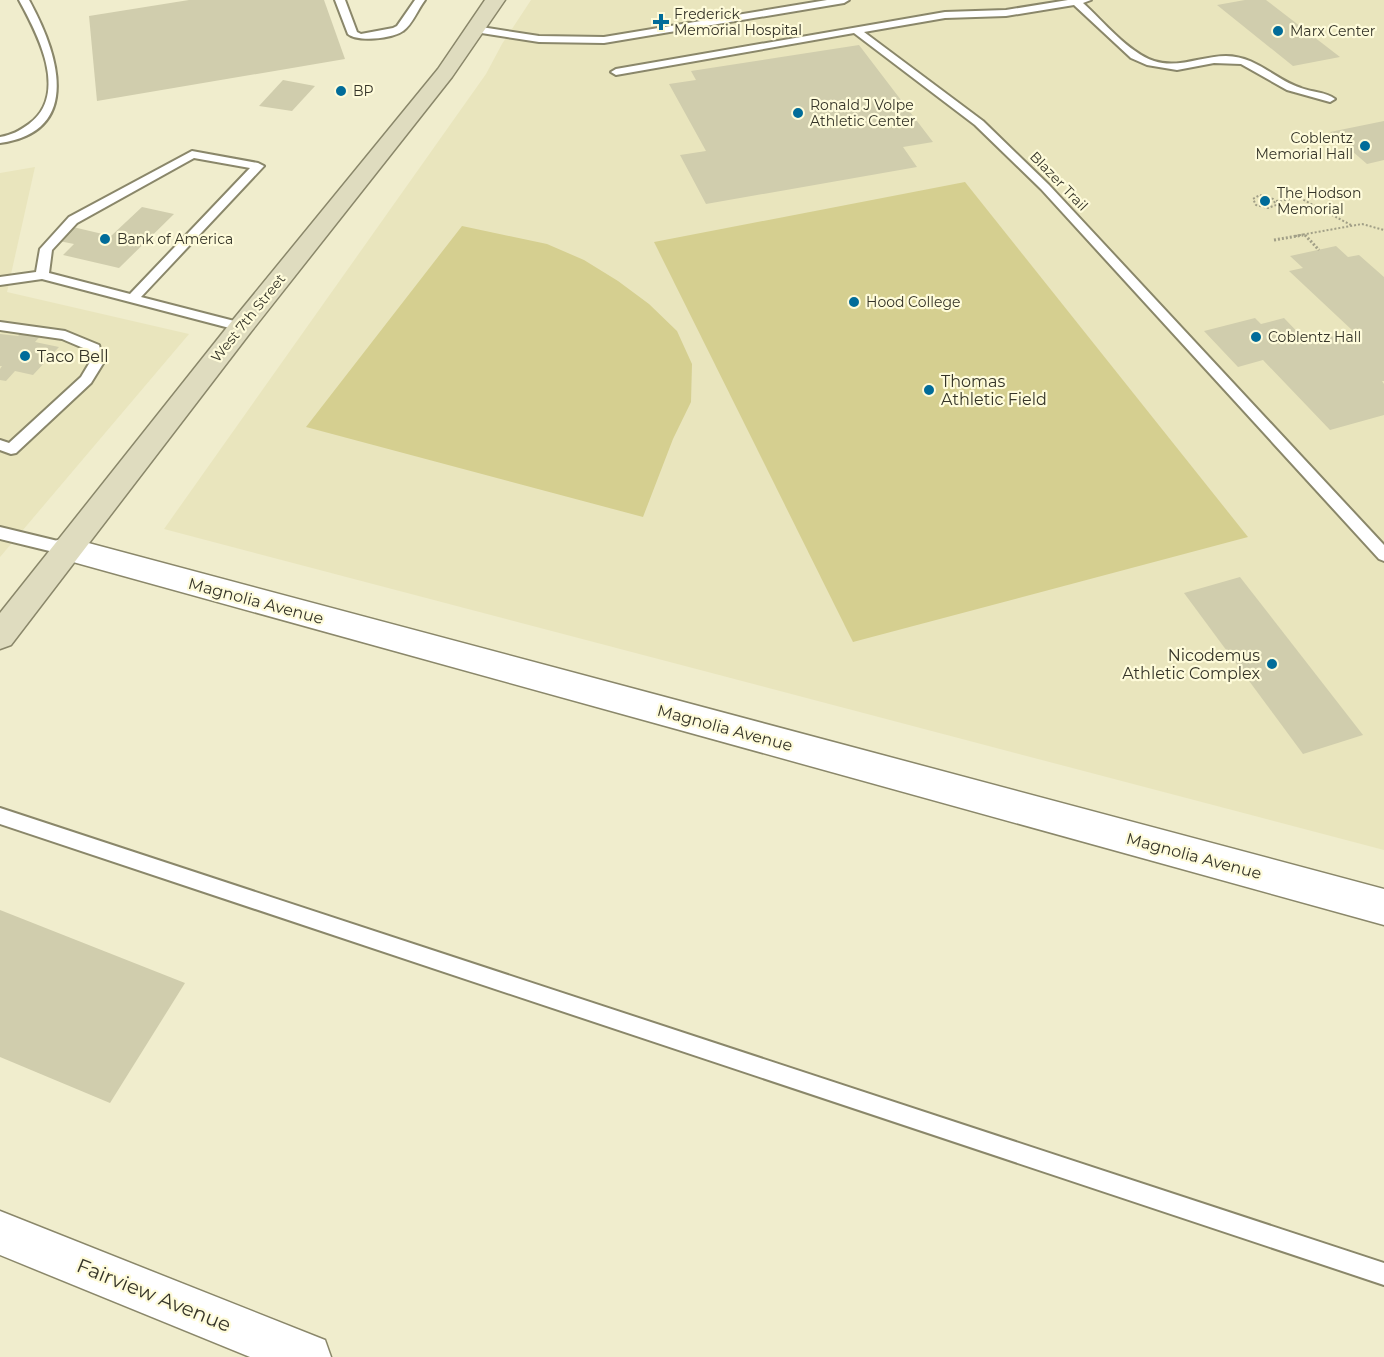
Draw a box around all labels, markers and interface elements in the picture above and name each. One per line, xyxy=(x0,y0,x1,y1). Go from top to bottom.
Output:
place label: Frederick Memorial Hospital xyxy=(674,5,802,39)
marker: Frederick Memorial Hospital xyxy=(652,13,670,31)
place label: Marx Center xyxy=(1290,22,1376,40)
marker: Marx Center xyxy=(1271,24,1285,38)
place label: BP xyxy=(353,82,374,100)
marker: BP xyxy=(334,84,348,98)
place label: Ronald J Volpe Athletic Center xyxy=(810,96,916,130)
marker: Ronald J Volpe Athletic Center xyxy=(791,106,805,120)
place label: Coblentz Memorial Hall xyxy=(1255,129,1353,163)
marker: Coblentz Memorial Hall xyxy=(1358,139,1372,153)
street label: Blazer Trail xyxy=(1026,147,1092,215)
place label: The Hodson Memorial xyxy=(1277,184,1361,218)
marker: The Hodson Memorial xyxy=(1258,194,1272,208)
place label: Bank of America xyxy=(117,230,233,248)
marker: Bank of America xyxy=(98,232,112,246)
street label: West 7th Street xyxy=(207,270,289,366)
place label: Hood College xyxy=(866,293,961,311)
marker: Hood College xyxy=(847,295,861,309)
place label: Coblentz Hall xyxy=(1268,328,1361,346)
marker: Coblentz Hall xyxy=(1249,330,1263,344)
place label: Taco Bell xyxy=(37,347,109,366)
marker: Taco Bell xyxy=(18,349,32,363)
place label: Thomas Athletic Field xyxy=(941,372,1047,409)
marker: Thomas Athletic Field xyxy=(922,383,936,397)
street label: Magnolia Avenue xyxy=(186,574,326,628)
place label: Nicodemus Athletic Complex xyxy=(1122,646,1260,683)
marker: Nicodemus Athletic Complex xyxy=(1265,657,1279,671)
street label: Magnolia Avenue xyxy=(655,701,795,755)
street label: Magnolia Avenue xyxy=(1124,829,1264,883)
street label: Fairview Avenue xyxy=(73,1253,235,1337)

